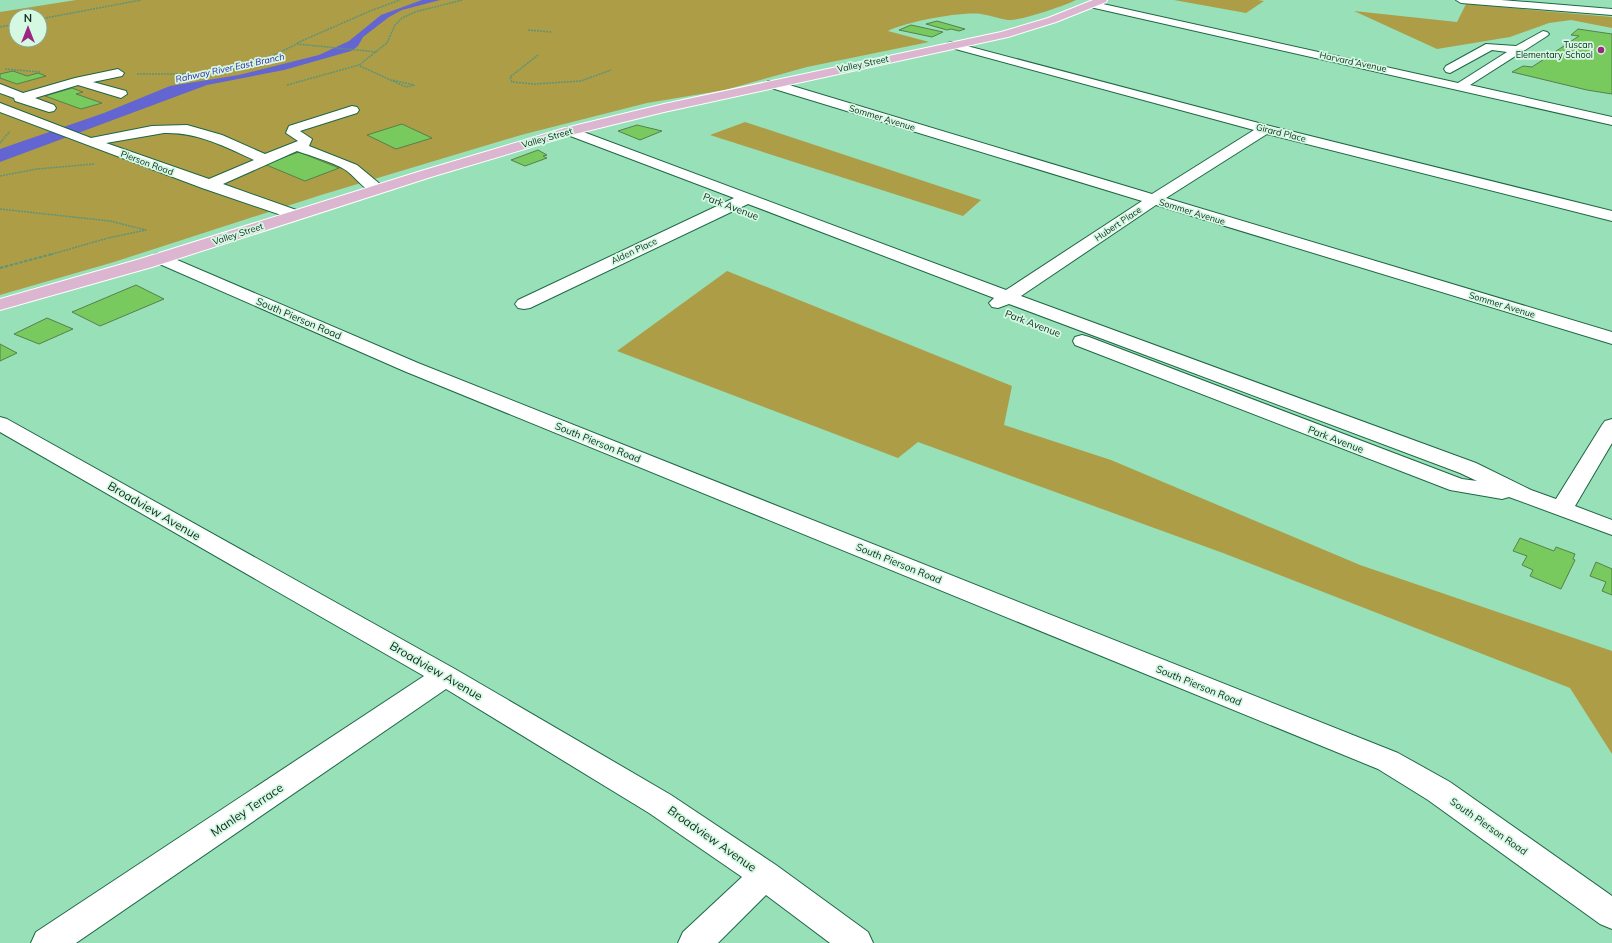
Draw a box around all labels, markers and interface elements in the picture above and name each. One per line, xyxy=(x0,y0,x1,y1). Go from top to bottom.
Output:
north arrow xyxy=(8,8,48,48)
text: N xyxy=(24,11,32,25)
place label: Tuscan Elementary School xyxy=(1516,39,1593,61)
marker: Tuscan Elementary School xyxy=(1596,45,1606,55)
street label: Harvard Avenue xyxy=(1319,49,1388,74)
water label: Rahway River East Branch xyxy=(174,51,286,85)
street label: Valley Street xyxy=(836,53,890,75)
street label: Sommer Avenue xyxy=(848,102,917,133)
street label: Girard Place xyxy=(1255,121,1307,144)
street label: Valley Street xyxy=(520,125,574,151)
street label: Pierson Road xyxy=(119,148,175,177)
street label: Park Avenue xyxy=(701,190,760,223)
street label: Sommer Avenue xyxy=(1158,196,1227,227)
street label: Hubert Place xyxy=(1092,204,1143,243)
street label: Valley Street xyxy=(211,220,265,248)
street label: Alden Place xyxy=(609,235,659,266)
street label: Sommer Avenue xyxy=(1468,289,1537,320)
street label: South Pierson Road xyxy=(254,295,343,342)
street label: Park Avenue xyxy=(1003,307,1062,340)
street label: South Pierson Road xyxy=(553,419,643,466)
street label: Park Avenue xyxy=(1306,423,1365,456)
street label: Broadview Avenue xyxy=(105,478,203,543)
street label: South Pierson Road xyxy=(854,540,944,587)
street label: Broadview Avenue xyxy=(387,638,485,703)
street label: South Pierson Road xyxy=(1154,662,1244,709)
street label: Manley Terrace xyxy=(208,780,286,839)
street label: South Pierson Road xyxy=(1448,795,1530,858)
street label: Broadview Avenue xyxy=(665,802,759,875)

